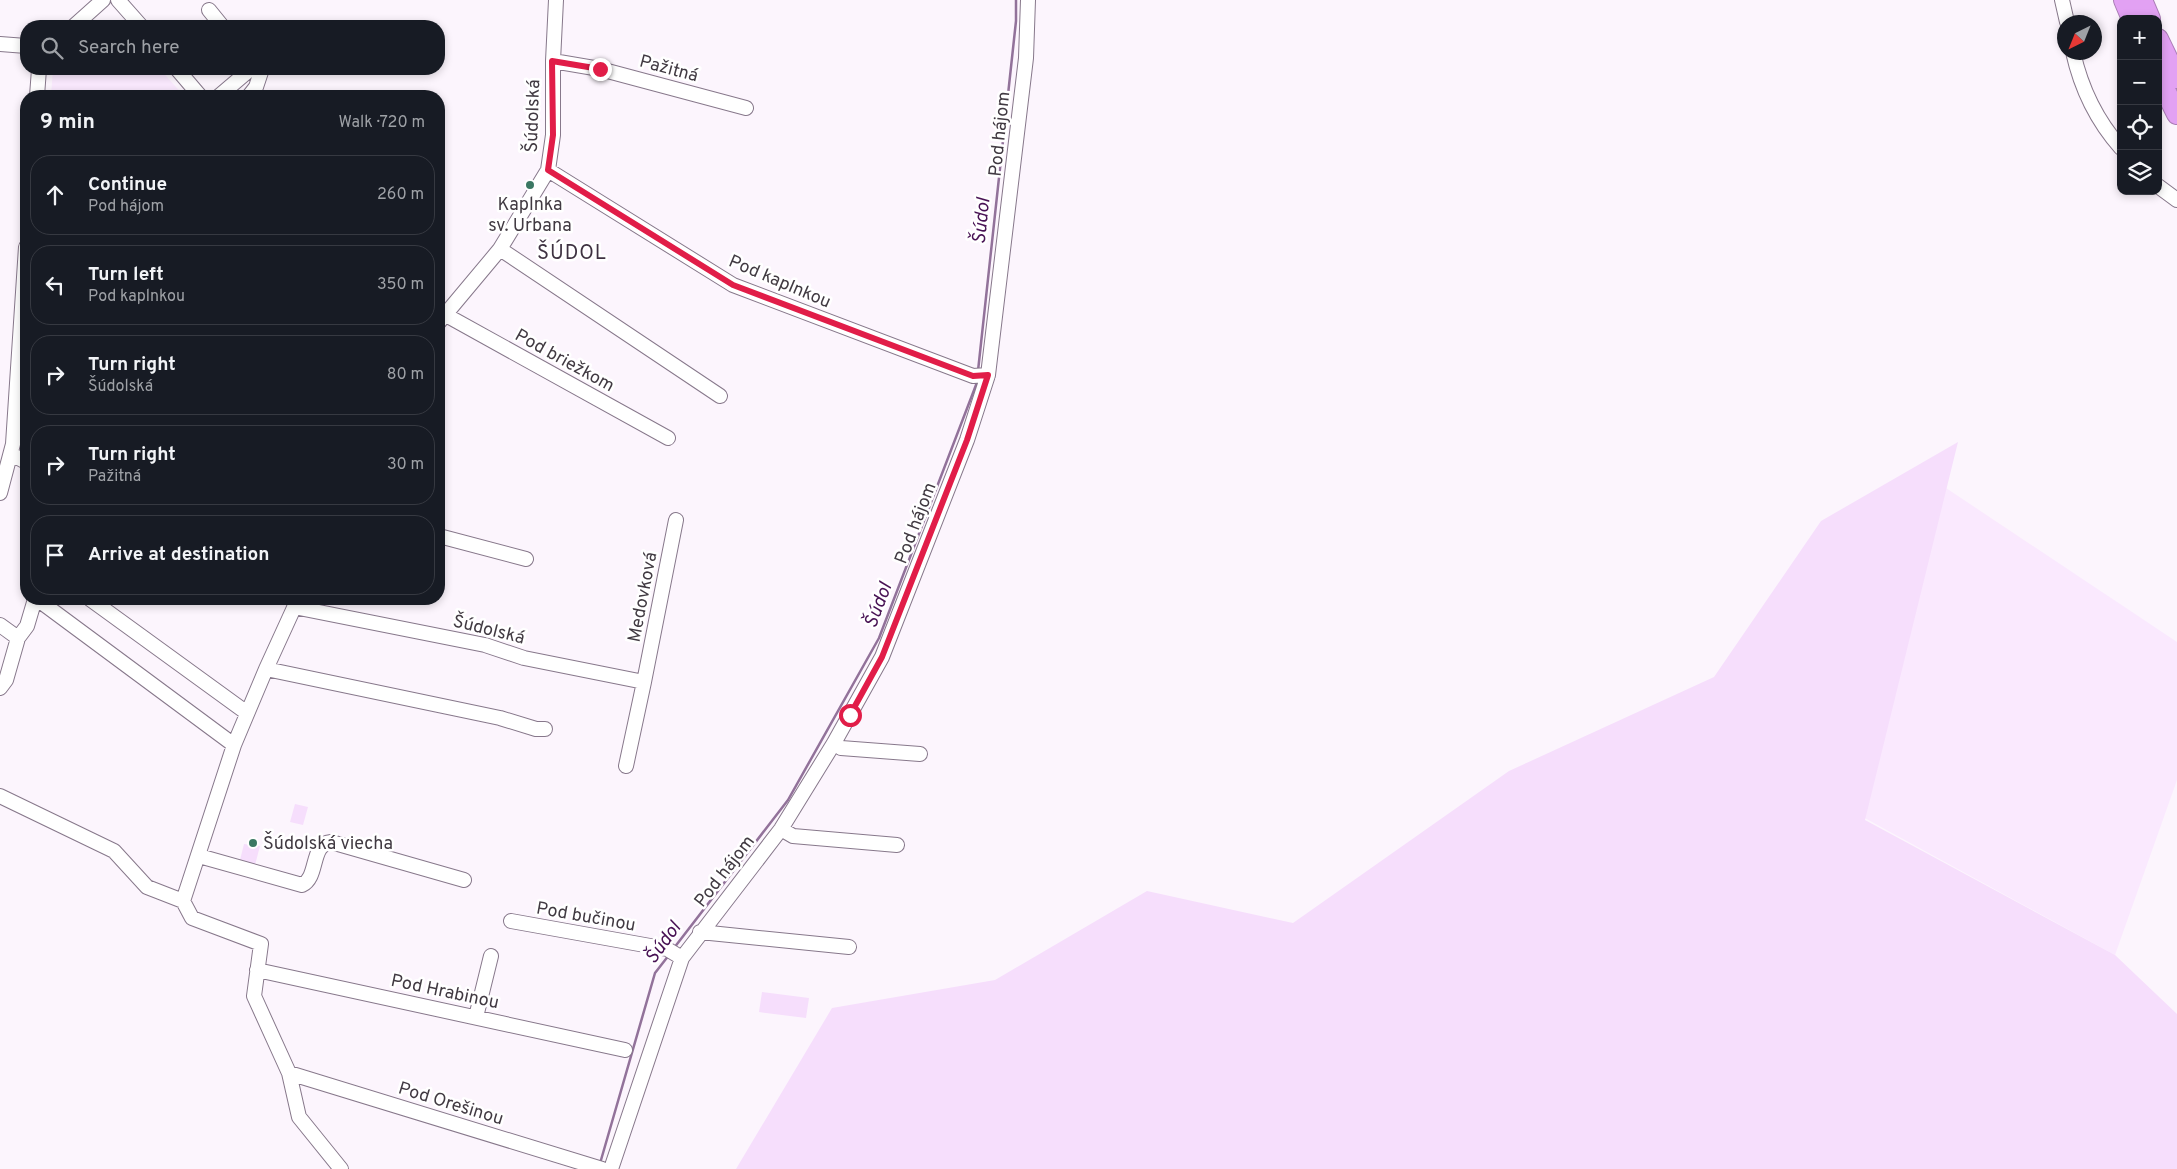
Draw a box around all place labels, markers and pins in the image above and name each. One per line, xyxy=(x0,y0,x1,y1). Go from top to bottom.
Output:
marker: Kaplnka sv. Urbana xyxy=(524,179,536,191)
place label: Kaplnka sv. Urbana xyxy=(488,194,572,238)
place label: Šúdolská viecha xyxy=(263,831,393,856)
marker: Šúdolská viecha xyxy=(247,837,259,849)

